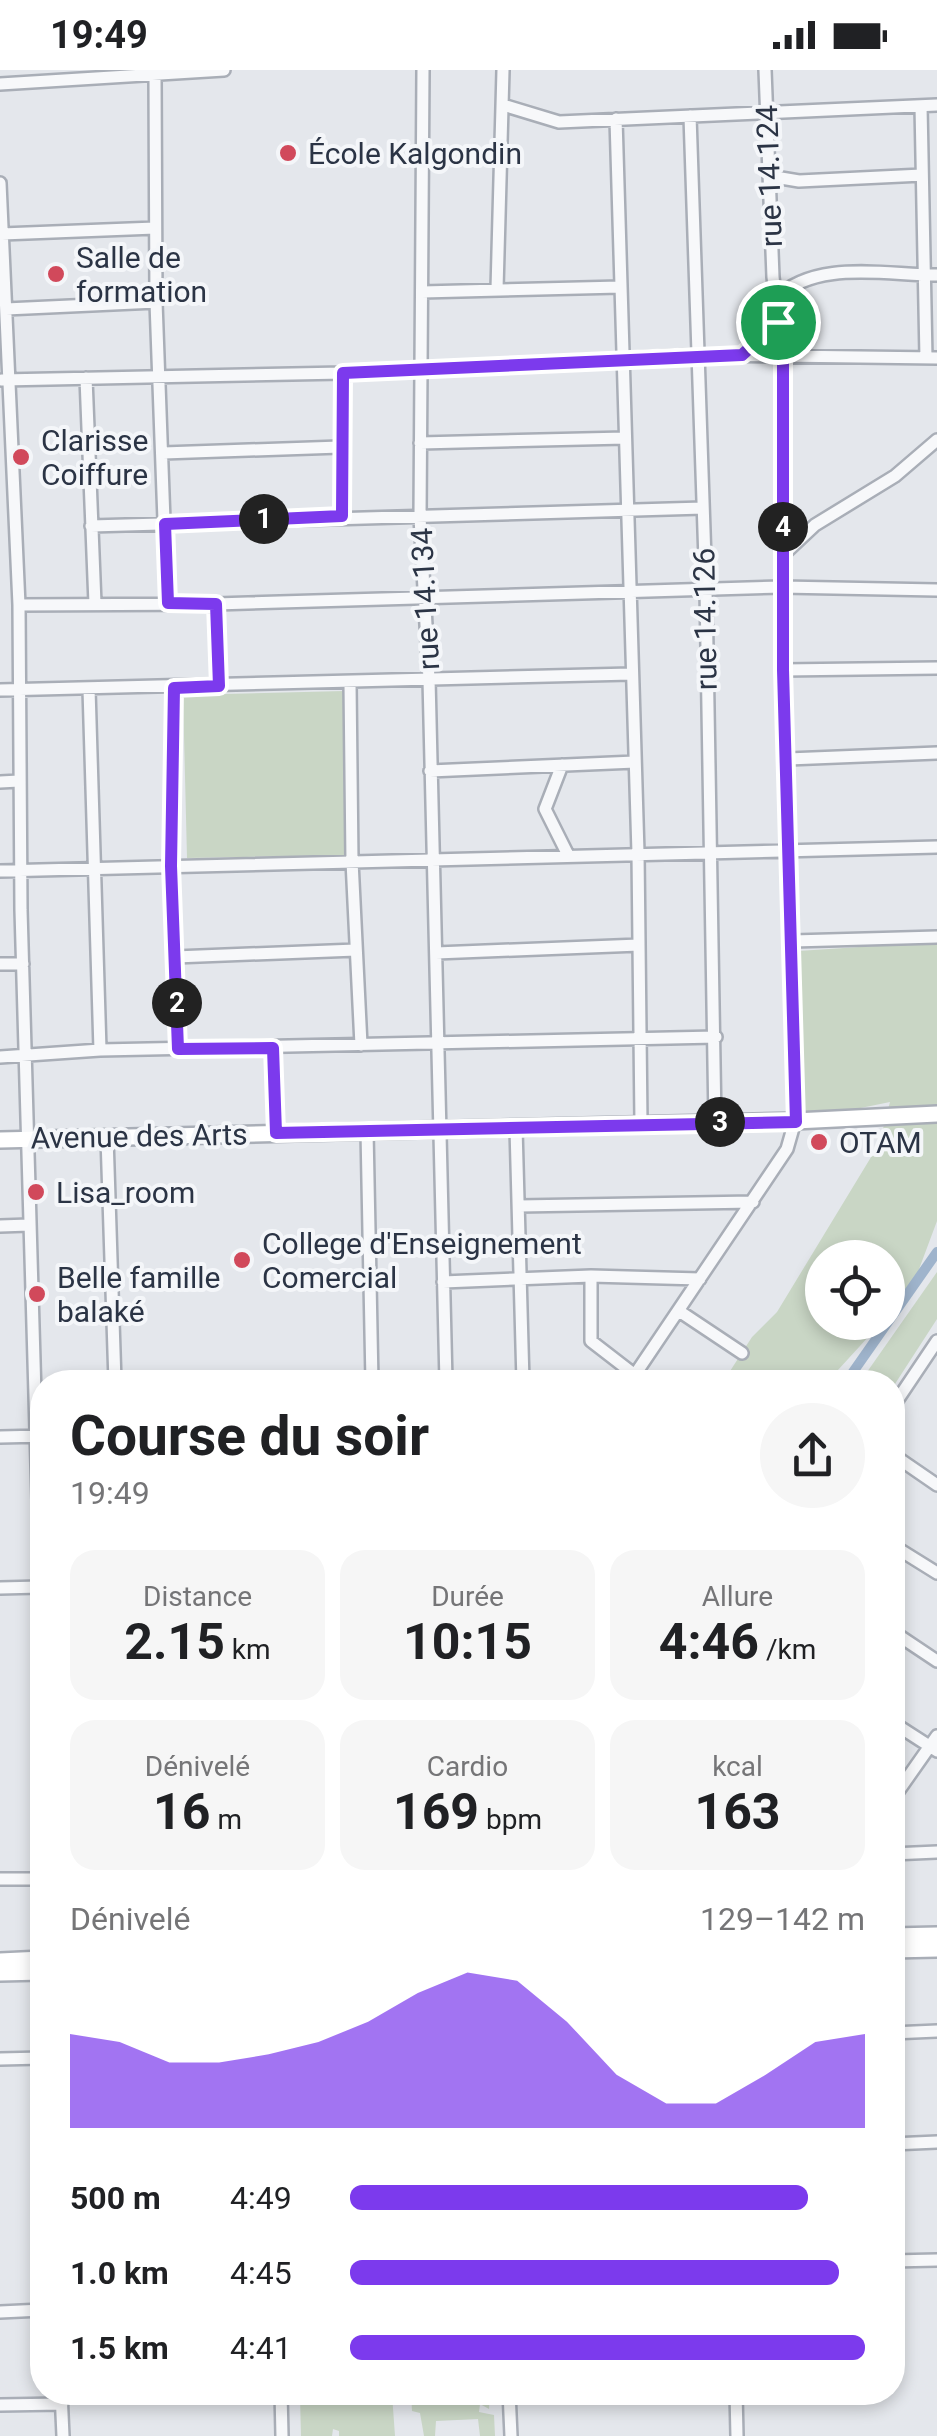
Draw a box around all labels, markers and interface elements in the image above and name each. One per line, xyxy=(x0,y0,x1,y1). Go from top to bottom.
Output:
text: 19:49 xyxy=(50,13,148,57)
street label: rue 14.124 xyxy=(749,104,789,248)
place label: École Kalgondin xyxy=(308,136,522,171)
marker: École Kalgondin xyxy=(277,142,299,164)
place label: Salle de formation xyxy=(76,240,207,309)
marker: Salle de formation xyxy=(45,263,67,285)
pin xyxy=(736,280,821,365)
icon: arrive xyxy=(751,295,806,350)
place label: Clarisse Coiffure xyxy=(41,423,148,492)
marker: Clarisse Coiffure xyxy=(10,446,32,468)
pin: 1 xyxy=(239,494,289,544)
text: 1 xyxy=(256,502,272,535)
pin: 4 xyxy=(758,502,808,552)
text: 4 xyxy=(775,510,791,543)
street label: rue 14.134 xyxy=(404,527,446,671)
street label: rue 14.126 xyxy=(686,548,724,690)
pin: 2 xyxy=(152,978,202,1028)
text: 2 xyxy=(169,986,185,1019)
pin: 3 xyxy=(695,1097,745,1147)
text: 3 xyxy=(712,1105,728,1138)
street label: Avenue des Arts xyxy=(30,1117,248,1155)
place label: OTAM xyxy=(839,1125,922,1160)
marker: OTAM xyxy=(808,1131,830,1153)
place label: Lisa_room xyxy=(56,1175,195,1210)
marker: Lisa_room xyxy=(25,1181,47,1203)
place label: College d'Enseignement Comercial xyxy=(262,1226,582,1295)
map controls xyxy=(805,1240,905,1340)
button: locate xyxy=(805,1240,905,1340)
marker: College d'Enseignement Comercial xyxy=(231,1249,253,1271)
place label: Belle famille balaké xyxy=(57,1260,220,1329)
marker: Belle famille balaké xyxy=(26,1283,48,1305)
button: share xyxy=(760,1403,865,1508)
text: Course du soir xyxy=(70,1404,429,1468)
text: 19:49 xyxy=(70,1474,150,1512)
text: Distance xyxy=(143,1580,252,1613)
text: Durée xyxy=(431,1580,504,1613)
text: Allure xyxy=(702,1580,773,1613)
text: 2.15 xyxy=(124,1613,225,1671)
text: 10:15 xyxy=(403,1613,532,1671)
text: 4:46 xyxy=(659,1613,759,1671)
text: km xyxy=(225,1633,271,1666)
text: /km xyxy=(759,1633,816,1666)
text: Dénivelé xyxy=(145,1750,250,1783)
text: Cardio xyxy=(427,1750,508,1783)
text: kcal xyxy=(712,1750,763,1783)
text: 16 xyxy=(153,1783,210,1841)
text: 169 xyxy=(393,1783,479,1841)
text: 163 xyxy=(694,1783,781,1841)
text: m xyxy=(210,1803,242,1836)
text: bpm xyxy=(479,1803,542,1836)
text: Dénivelé xyxy=(70,1900,190,1938)
text: 129–142 m xyxy=(700,1900,865,1938)
text: 500 m xyxy=(70,2179,161,2217)
text: 4:49 xyxy=(230,2179,292,2217)
text: 1.0 km xyxy=(70,2254,169,2292)
text: 4:45 xyxy=(230,2254,292,2292)
text: 1.5 km xyxy=(70,2329,169,2367)
text: 4:41 xyxy=(230,2329,292,2367)

